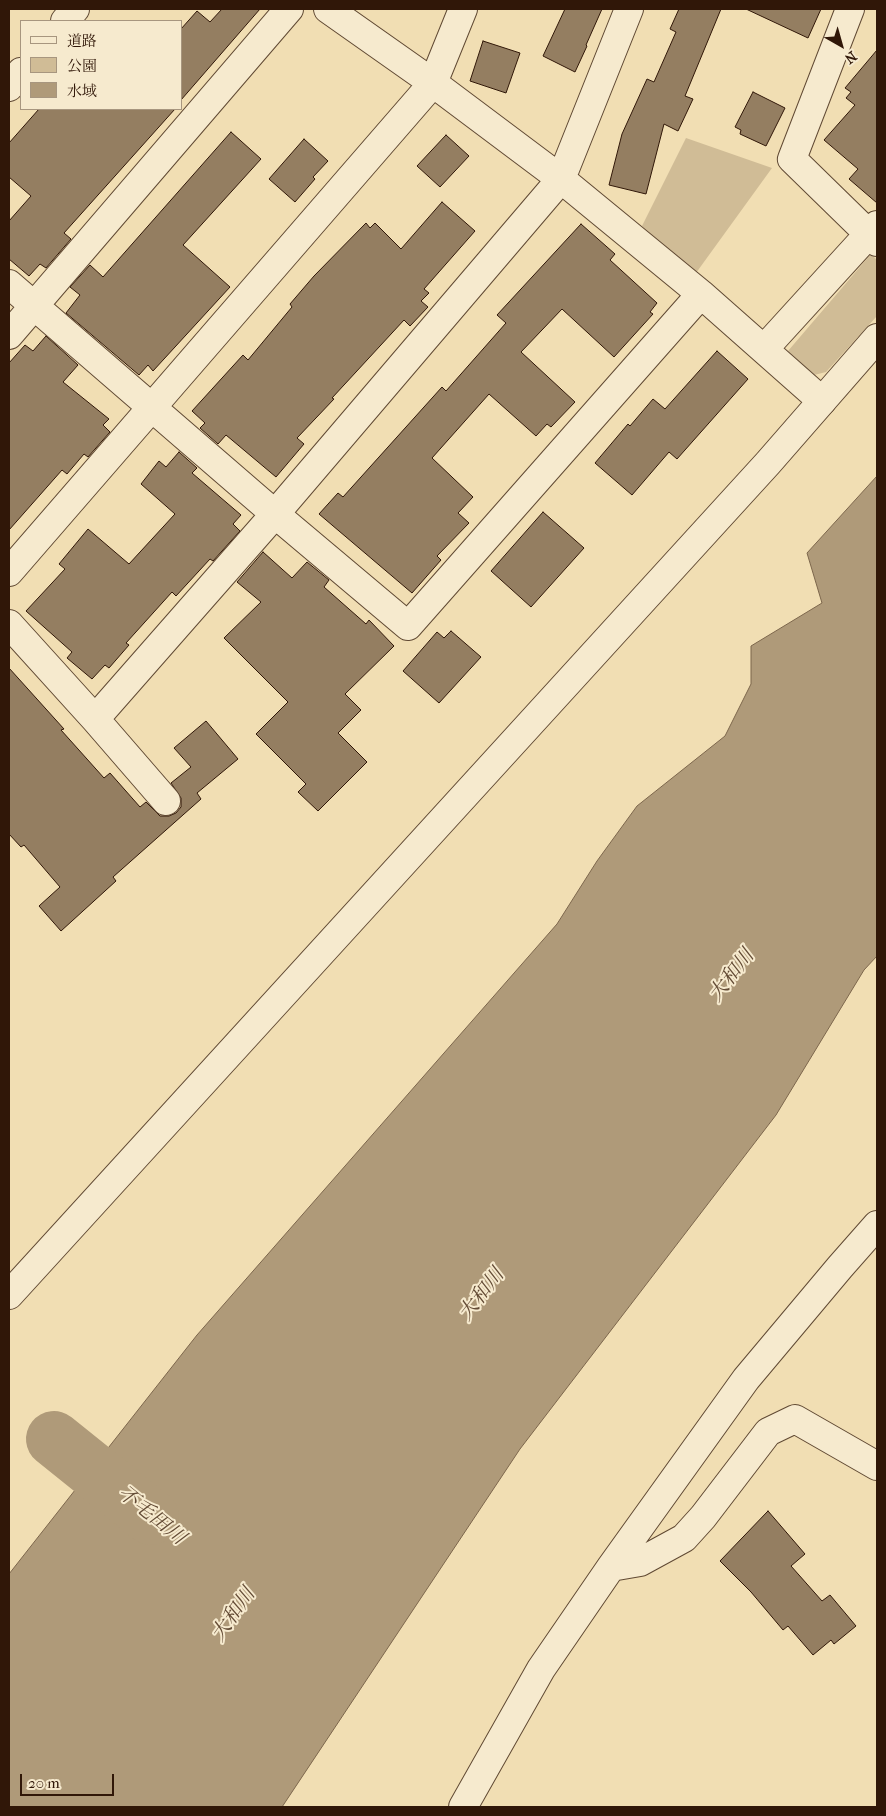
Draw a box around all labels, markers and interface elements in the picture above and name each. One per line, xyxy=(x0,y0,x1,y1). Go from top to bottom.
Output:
legend xyxy=(20,20,182,110)
north arrow xyxy=(816,20,866,70)
text: 道路 xyxy=(67,32,97,50)
text: N xyxy=(841,47,860,67)
text: 公園 xyxy=(67,57,97,75)
text: 水域 xyxy=(67,82,97,100)
water label: 大和川 xyxy=(704,945,760,1007)
water label: 大和川 xyxy=(454,1264,510,1326)
water label: 不毛田川 xyxy=(112,1482,190,1550)
water label: 大和川 xyxy=(207,1584,261,1646)
scale bar xyxy=(22,1764,116,1796)
text: 20 m xyxy=(28,1774,60,1792)

